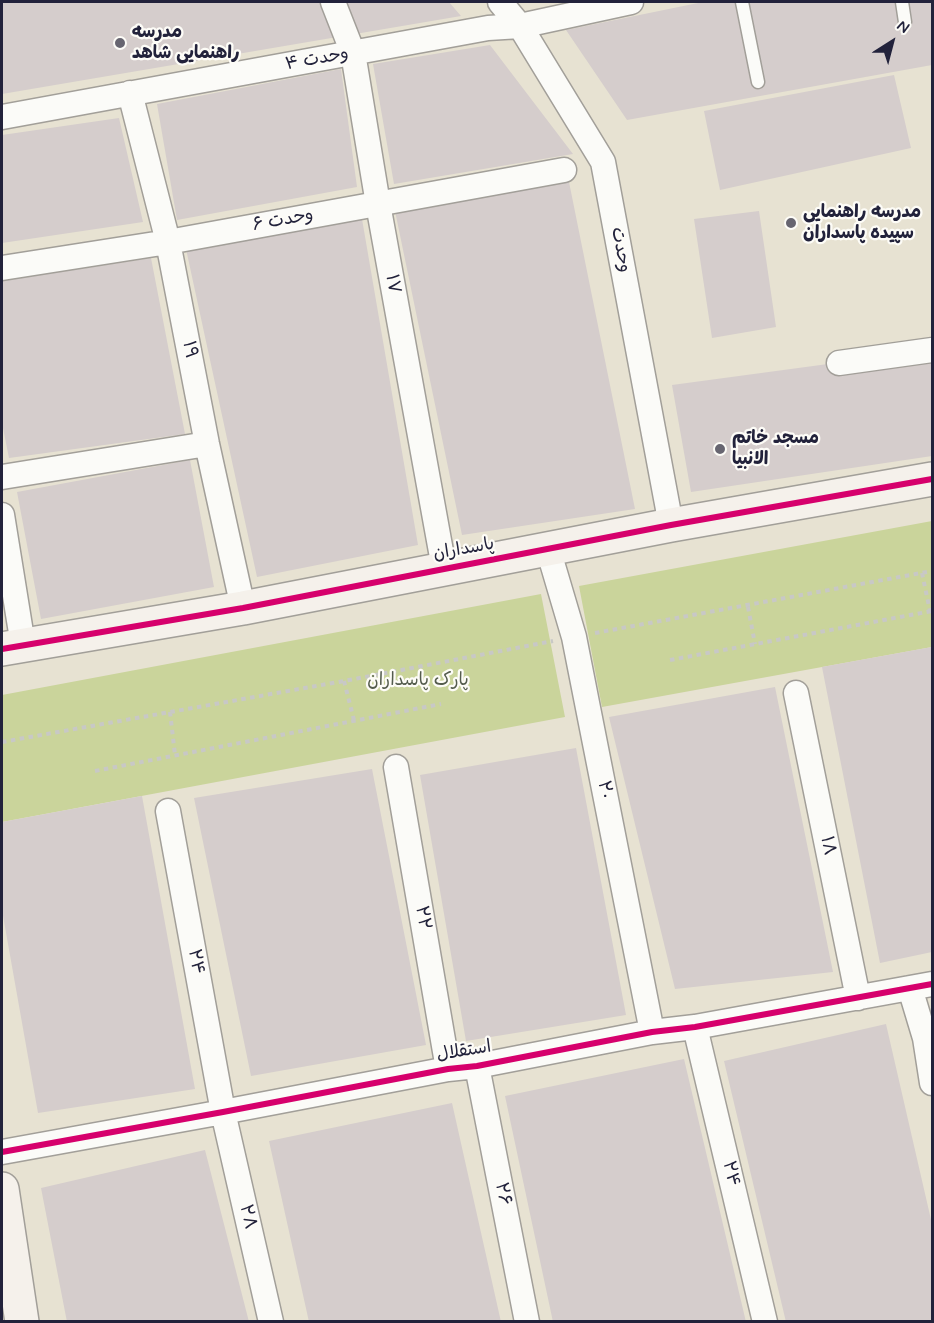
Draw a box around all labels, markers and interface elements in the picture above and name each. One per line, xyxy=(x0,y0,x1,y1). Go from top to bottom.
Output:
north arrow xyxy=(862,12,922,72)
text: N xyxy=(892,15,913,39)
place label: مدرسه راهنمایی شاهد xyxy=(132,22,239,64)
marker: مدرسه راهنمایی شاهد xyxy=(113,36,127,50)
street label: وحدت ۴ xyxy=(284,44,350,76)
place label: مدرسه راهنمایی سپیده پاسداران xyxy=(803,202,921,244)
street label: وحدت ۶ xyxy=(251,205,315,237)
marker: مدرسه راهنمایی سپیده پاسداران xyxy=(784,216,798,230)
street label: وحدت xyxy=(605,226,635,274)
street label: ۱۷ xyxy=(380,273,404,295)
street label: ۱۹ xyxy=(177,339,201,361)
place label: مسجد خاتم الانبیا xyxy=(732,428,819,470)
marker: مسجد خاتم الانبیا xyxy=(713,442,727,456)
street label: پاسداران xyxy=(432,534,496,566)
park label: پارک پاسداران xyxy=(367,670,469,692)
street label: ۲۰ xyxy=(592,779,616,801)
street label: ۱۸ xyxy=(815,835,839,857)
street label: ۲۲ xyxy=(409,904,435,932)
street label: ۲۴ xyxy=(182,947,208,977)
street label: استقلال xyxy=(435,1037,493,1067)
street label: ۲۴ xyxy=(717,1159,743,1189)
street label: ۲۶ xyxy=(489,1181,515,1207)
street label: ۲۸ xyxy=(234,1203,260,1231)

